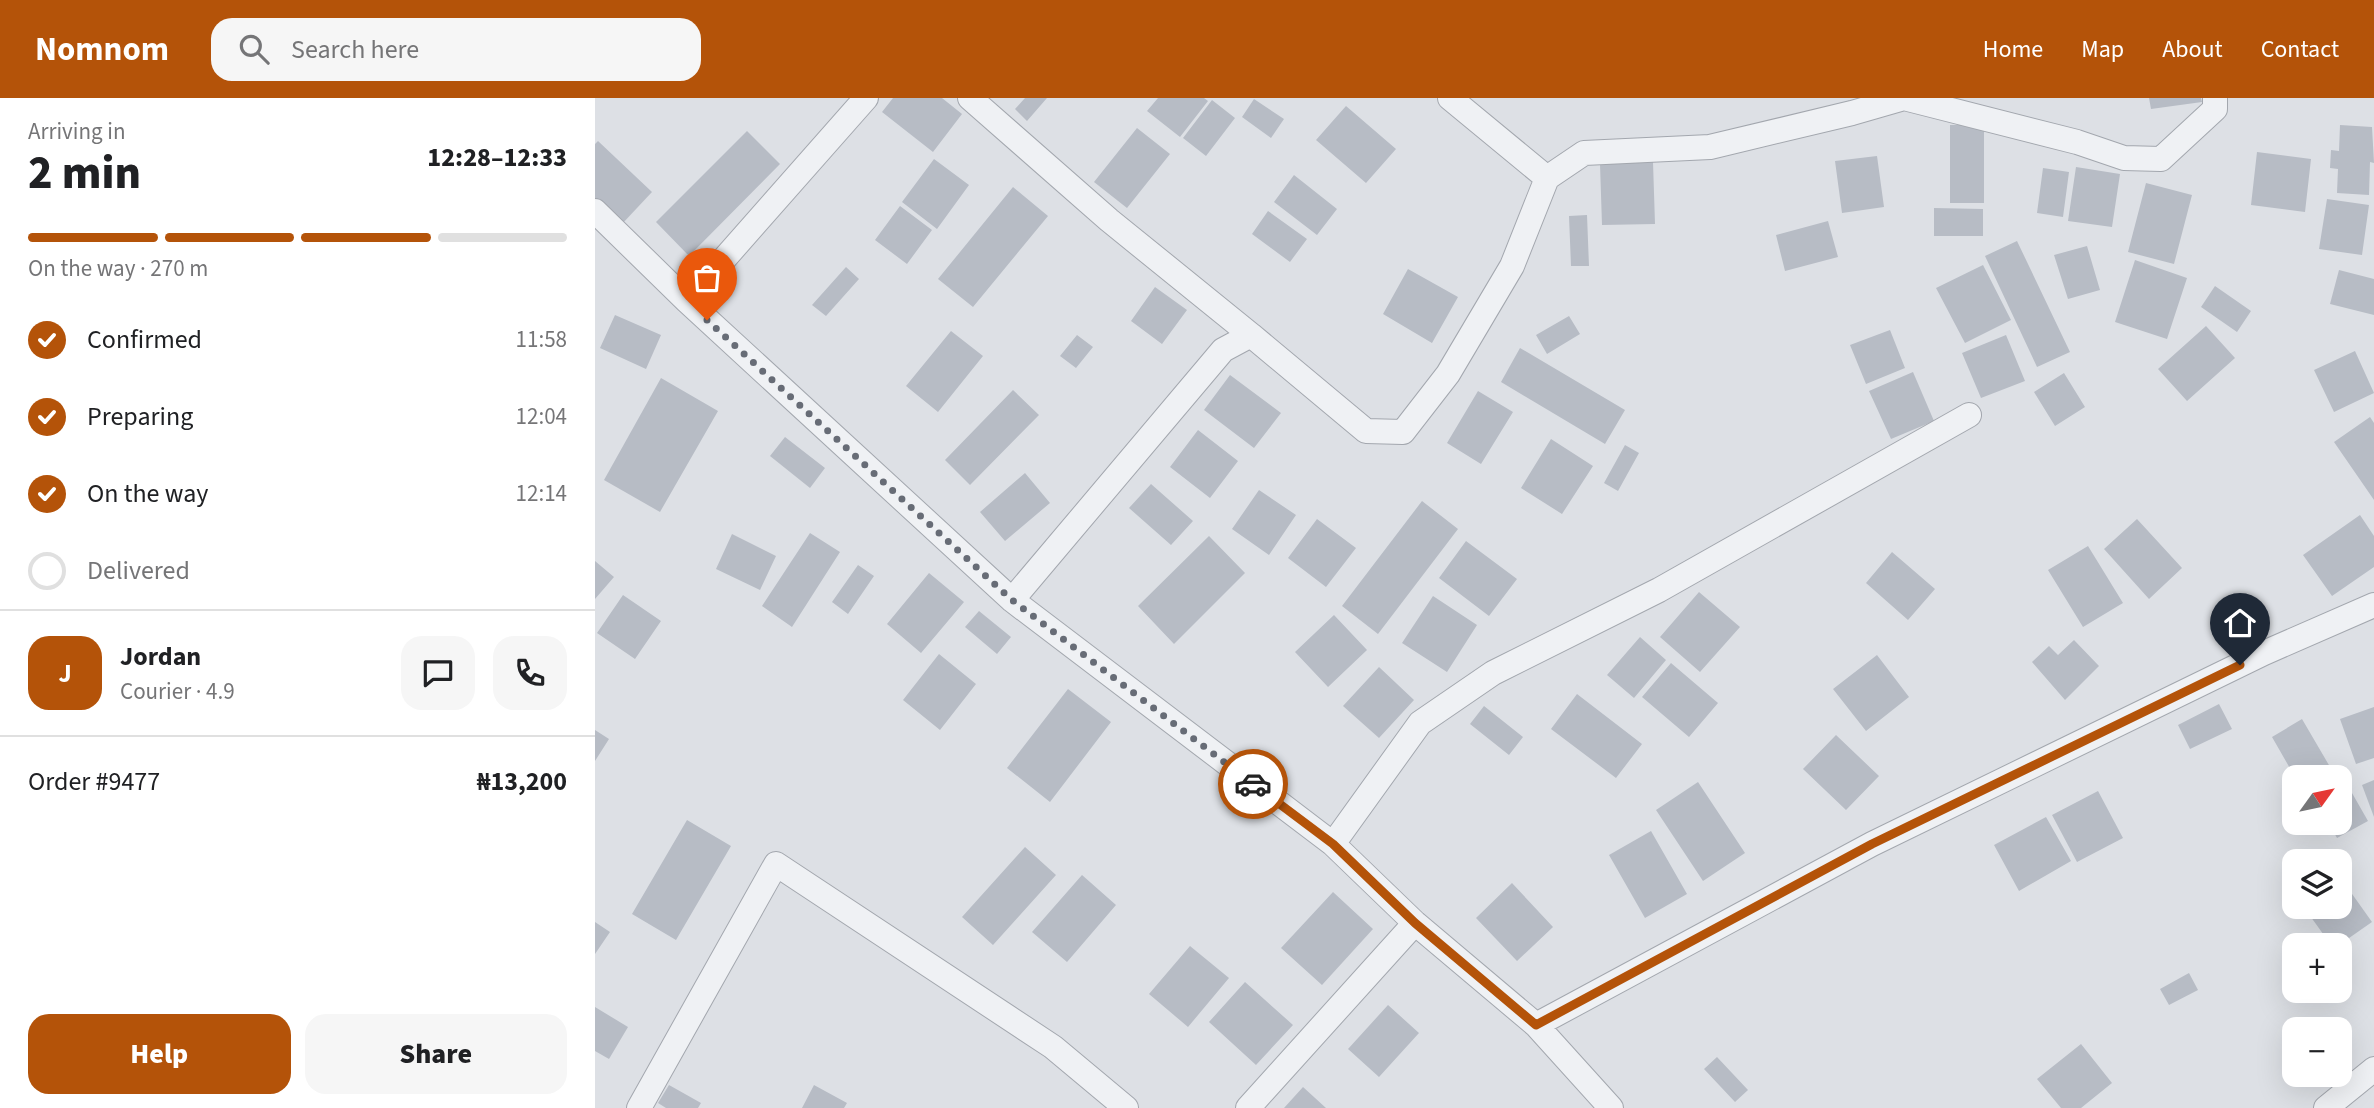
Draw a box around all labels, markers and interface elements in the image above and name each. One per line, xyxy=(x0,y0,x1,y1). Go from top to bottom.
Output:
search box xyxy=(211,18,701,81)
text: Nomnom xyxy=(35,26,169,73)
icon: search xyxy=(235,30,273,68)
text: Search here xyxy=(291,31,419,68)
text: Home xyxy=(1983,32,2043,67)
text: Map xyxy=(2081,32,2124,67)
text: About xyxy=(2162,32,2223,67)
text: Contact xyxy=(2261,32,2339,67)
text: Arriving in xyxy=(28,115,126,148)
text: 12:28–12:33 xyxy=(427,139,567,176)
text: 2 min xyxy=(28,141,141,206)
pin xyxy=(677,248,737,320)
text: On the way · 270 m xyxy=(28,252,208,285)
icon: bag xyxy=(688,259,726,297)
icon: check xyxy=(28,321,66,359)
text: Confirmed xyxy=(87,321,202,358)
text: 11:58 xyxy=(516,323,567,356)
icon: check xyxy=(28,398,66,436)
text: Preparing xyxy=(87,398,193,435)
text: 12:04 xyxy=(516,400,567,433)
icon: check xyxy=(28,475,66,513)
text: On the way xyxy=(87,475,208,512)
text: 12:14 xyxy=(516,477,567,510)
text: Delivered xyxy=(87,552,190,589)
pin xyxy=(2210,593,2270,665)
icon: home xyxy=(2221,604,2259,642)
button: chat xyxy=(401,636,475,710)
button: phone xyxy=(493,636,567,710)
text: Jordan xyxy=(120,638,201,675)
text: J xyxy=(58,655,72,692)
text: Courier · 4.9 xyxy=(120,675,235,708)
courier xyxy=(1218,749,1288,819)
text: Order #9477 xyxy=(28,763,160,800)
text: ₦13,200 xyxy=(477,763,567,800)
icon: car xyxy=(1234,765,1272,803)
north arrow xyxy=(2282,765,2352,835)
map controls xyxy=(2282,765,2352,1087)
button: layers xyxy=(2282,849,2352,919)
button: + xyxy=(2282,933,2352,1003)
button: Help xyxy=(28,1014,291,1094)
button: Share xyxy=(305,1014,567,1094)
button: − xyxy=(2282,1017,2352,1087)

